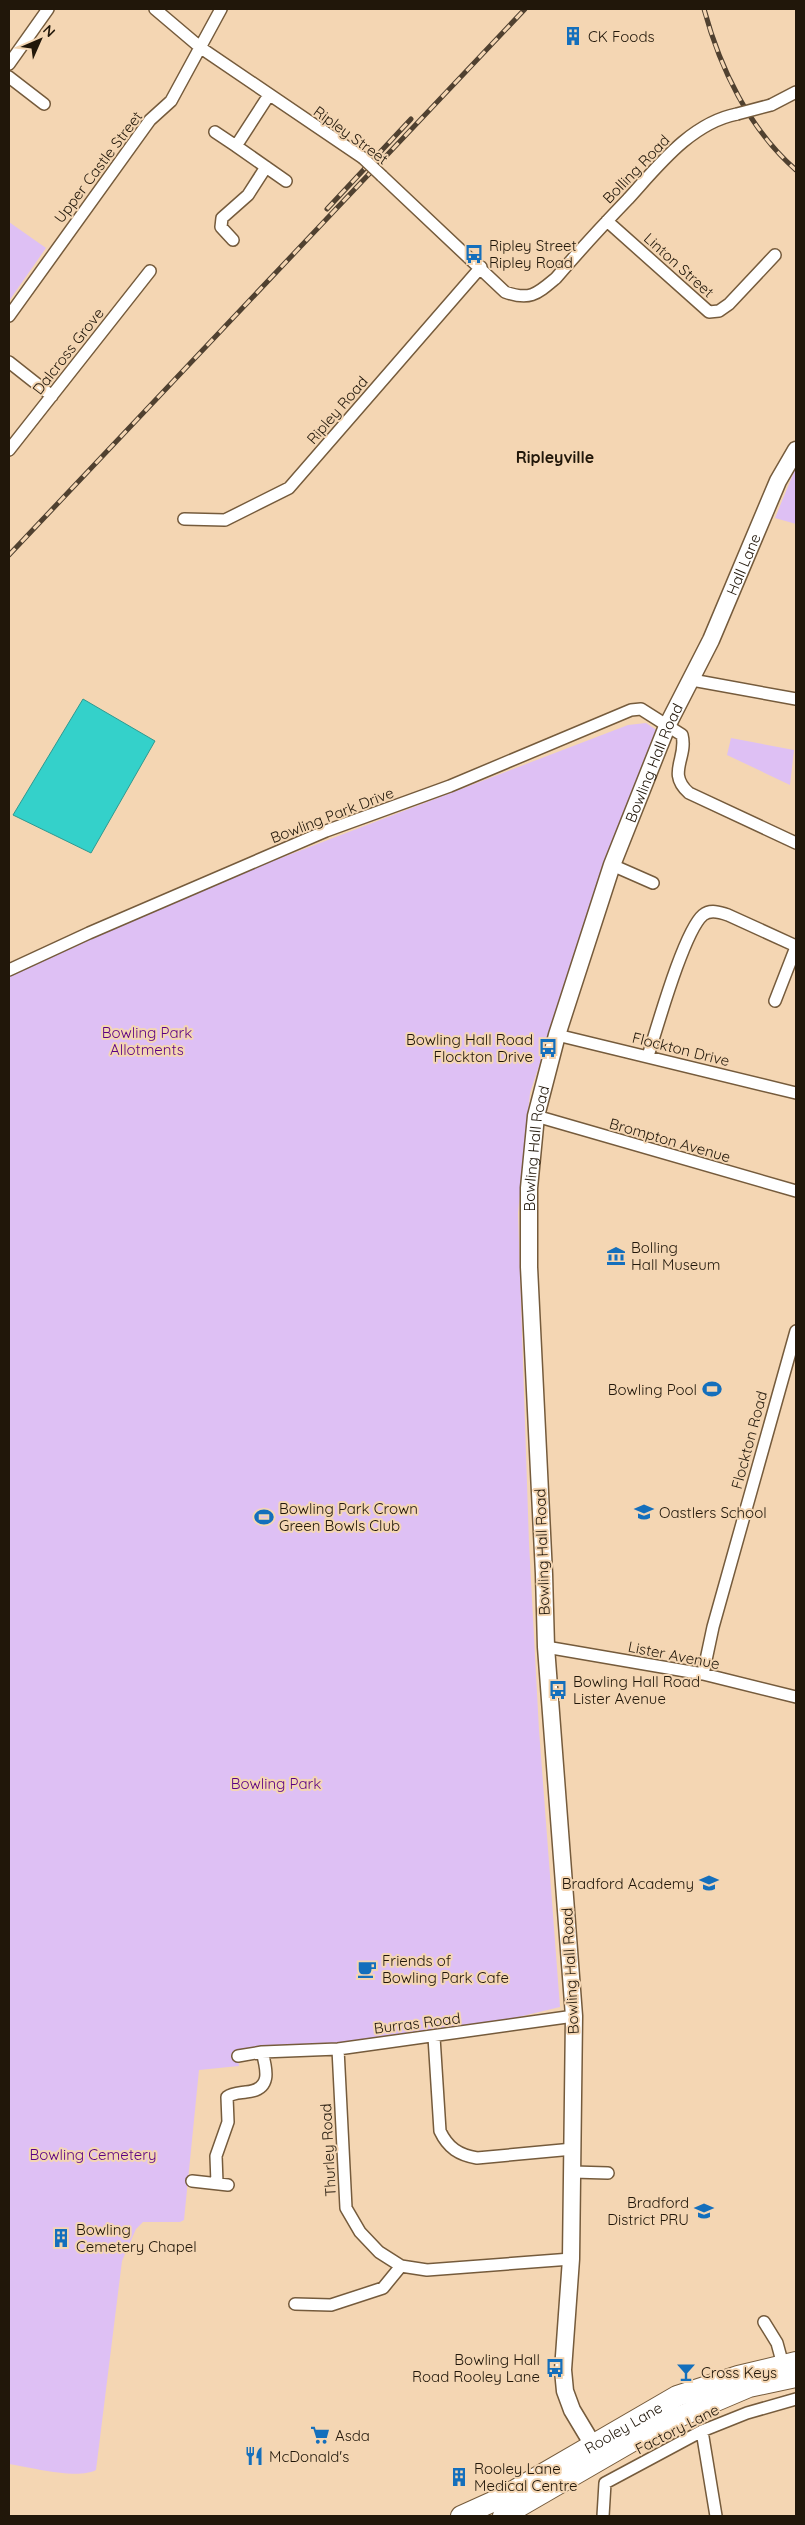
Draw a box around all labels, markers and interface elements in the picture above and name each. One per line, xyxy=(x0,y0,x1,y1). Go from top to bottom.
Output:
north arrow xyxy=(15,15,65,65)
text: N xyxy=(39,21,59,41)
building icon: CK Foods xyxy=(562,25,584,47)
place label: CK Foods xyxy=(588,27,655,46)
street label: Ripley Street xyxy=(310,102,392,168)
street label: Upper Castle Street xyxy=(50,107,146,227)
street label: Bolling Road xyxy=(599,131,673,207)
street label: Linton Street xyxy=(640,229,718,301)
place label: Ripley Street Ripley Road xyxy=(489,236,577,272)
bus stop icon: Ripley Street Ripley Road xyxy=(463,243,485,265)
street label: Dalcross Grove xyxy=(28,304,108,398)
street label: Ripley Road xyxy=(302,372,372,448)
district label: Ripleyville xyxy=(516,447,594,467)
street label: Hall Lane xyxy=(722,530,764,598)
street label: Bowling Hall Road xyxy=(620,700,687,825)
street label: Bowling Park Drive xyxy=(268,783,396,847)
park label: Bowling Park Allotments xyxy=(102,1023,192,1059)
street label: Flockton Drive xyxy=(630,1028,732,1070)
place label: Bowling Hall Road Flockton Drive xyxy=(406,1030,533,1066)
bus stop icon: Bowling Hall Road Flockton Drive xyxy=(537,1037,559,1059)
street label: Bowling Hall Road xyxy=(519,1083,553,1211)
street label: Brompton Avenue xyxy=(607,1114,733,1166)
place label: Bolling Hall Museum xyxy=(631,1238,721,1274)
museum icon: Bolling Hall Museum xyxy=(605,1245,627,1267)
sports icon: Bowling Pool xyxy=(701,1378,723,1400)
place label: Bowling Pool xyxy=(608,1380,697,1399)
street label: Flockton Road xyxy=(727,1389,771,1491)
street label: Bowling Hall Road xyxy=(530,1488,554,1616)
place label: Bowling Park Crown Green Bowls Club xyxy=(279,1499,418,1535)
school or university icon: Oastlers School xyxy=(633,1501,655,1523)
place label: Oastlers School xyxy=(659,1503,767,1522)
sports icon: Bowling Park Crown Green Bowls Club xyxy=(253,1506,275,1528)
street label: Lister Avenue xyxy=(627,1637,721,1673)
place label: Bowling Hall Road Lister Avenue xyxy=(573,1672,700,1708)
bus stop icon: Bowling Hall Road Lister Avenue xyxy=(547,1679,569,1701)
park label: Bowling Park xyxy=(231,1774,321,1793)
school or university icon: Bradford Academy xyxy=(698,1872,720,1894)
place label: Bradford Academy xyxy=(562,1874,694,1893)
street label: Bowling Hall Road xyxy=(557,1907,583,2035)
place label: Friends of Bowling Park Cafe xyxy=(382,1951,509,1987)
cafe icon: Friends of Bowling Park Cafe xyxy=(356,1958,378,1980)
street label: Burras Road xyxy=(373,2008,461,2038)
street label: Thurley Road xyxy=(316,2103,340,2197)
park label: Bowling Cemetery xyxy=(29,2145,157,2164)
place label: Bradford District PRU xyxy=(607,2193,689,2229)
school or university icon: Bradford District PRU xyxy=(693,2200,715,2222)
place label: Bowling Cemetery Chapel xyxy=(76,2220,197,2256)
building icon: Bowling Cemetery Chapel xyxy=(50,2227,72,2249)
place label: Bowling Hall Road Rooley Lane xyxy=(412,2350,540,2386)
bus stop icon: Bowling Hall Road Rooley Lane xyxy=(544,2357,566,2379)
bar icon: Cross Keys xyxy=(675,2361,697,2383)
place label: Cross Keys xyxy=(701,2363,777,2382)
street label: Rooley Lane xyxy=(581,2397,665,2457)
street label: Factory Lane xyxy=(632,2400,722,2458)
supermarket icon: Asda xyxy=(309,2424,331,2446)
place label: Asda xyxy=(335,2426,370,2445)
restaurant icon: McDonald's xyxy=(243,2445,265,2467)
place label: McDonald's xyxy=(269,2447,349,2466)
place label: Rooley Lane Medical Centre xyxy=(474,2459,578,2495)
building icon: Rooley Lane Medical Centre xyxy=(448,2466,470,2488)

